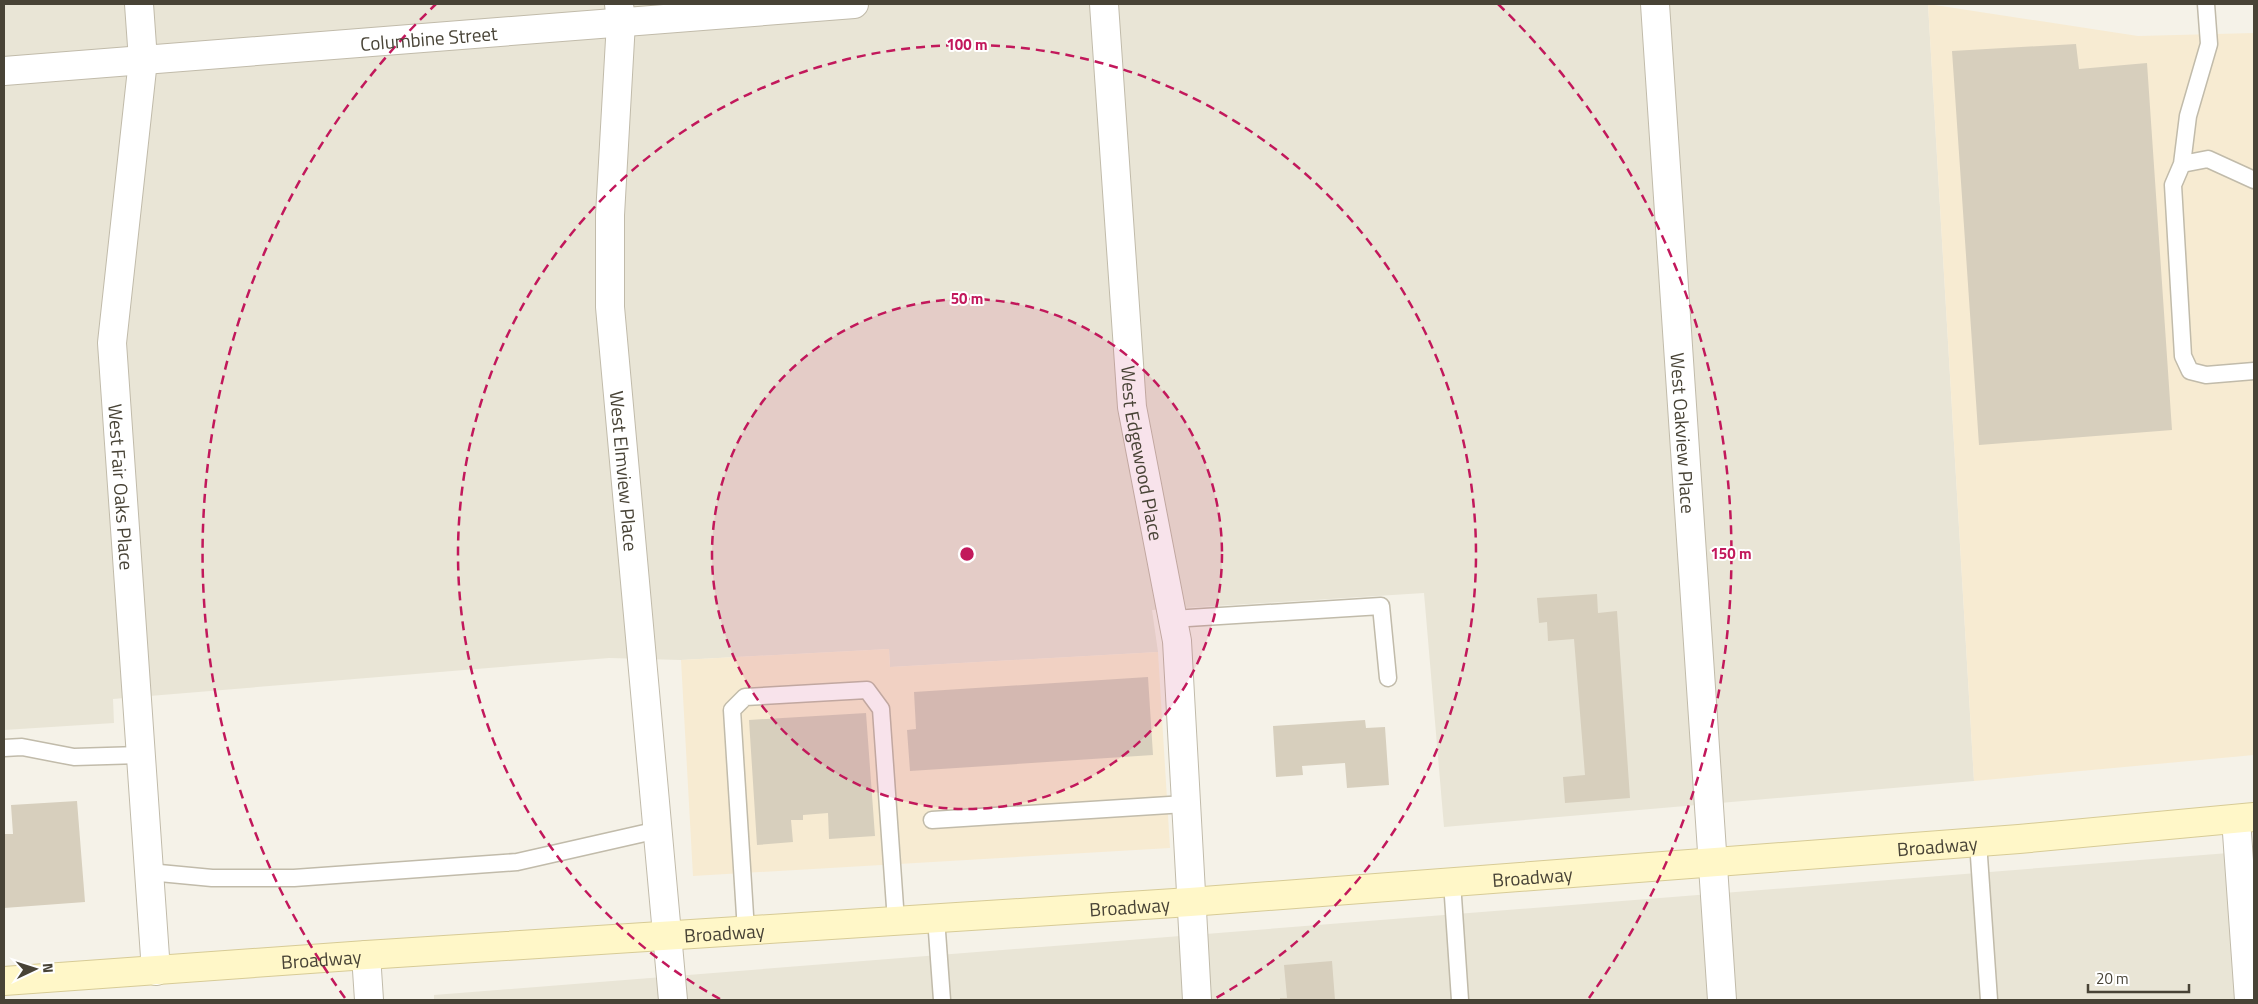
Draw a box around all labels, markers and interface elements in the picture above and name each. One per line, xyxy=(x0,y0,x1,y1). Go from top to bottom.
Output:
street label: Columbine Street xyxy=(359,18,499,57)
text: 100 m xyxy=(946,33,988,56)
text: 50 m xyxy=(951,287,983,310)
street label: West Oakview Place xyxy=(1664,352,1704,515)
street label: West Edgewood Place xyxy=(1115,365,1172,543)
street label: West Elmview Place xyxy=(603,389,647,552)
street label: West Fair Oaks Place xyxy=(102,403,142,571)
text: 150 m xyxy=(1710,542,1752,565)
centre of rings xyxy=(958,545,976,563)
street label: Broadway xyxy=(1896,828,1979,863)
street label: Broadway xyxy=(1491,858,1574,893)
street label: Broadway xyxy=(1088,889,1171,923)
street label: Broadway xyxy=(683,915,766,949)
street label: Broadway xyxy=(280,941,363,976)
north arrow xyxy=(10,944,60,994)
text: N xyxy=(38,962,59,974)
scale bar xyxy=(2088,962,2189,994)
text: 20 m xyxy=(2096,967,2129,990)

